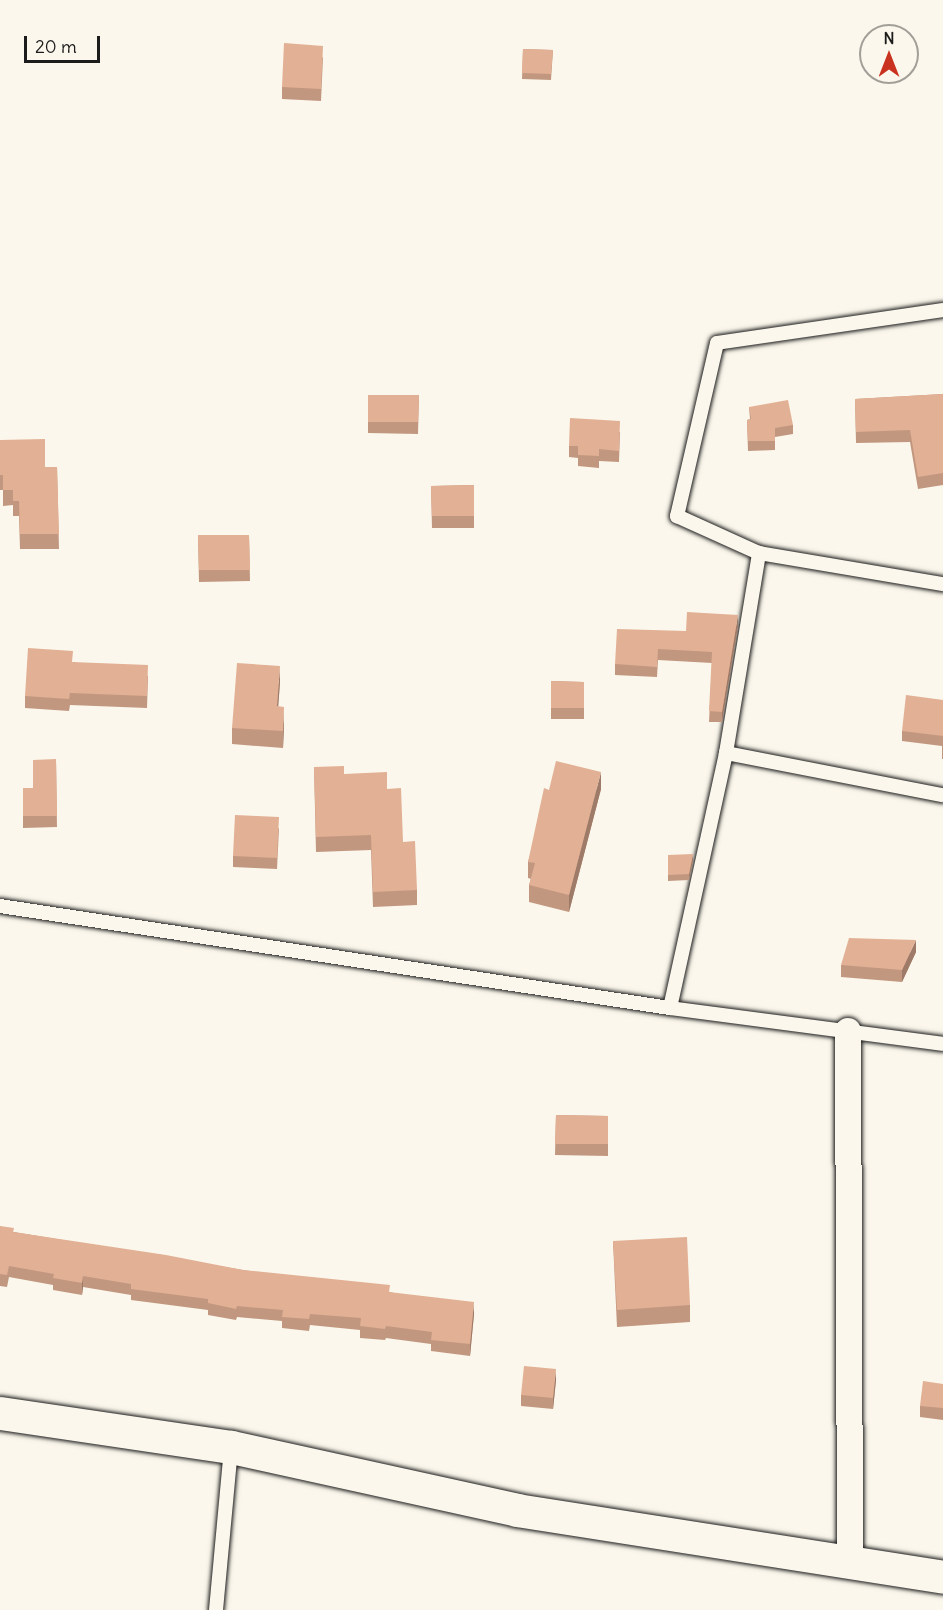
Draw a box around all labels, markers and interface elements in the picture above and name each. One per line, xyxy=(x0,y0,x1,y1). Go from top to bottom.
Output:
scale bar xyxy=(27,24,104,62)
north arrow xyxy=(859,24,919,84)
text: N xyxy=(883,28,895,48)
text: 20 m xyxy=(35,35,77,58)

